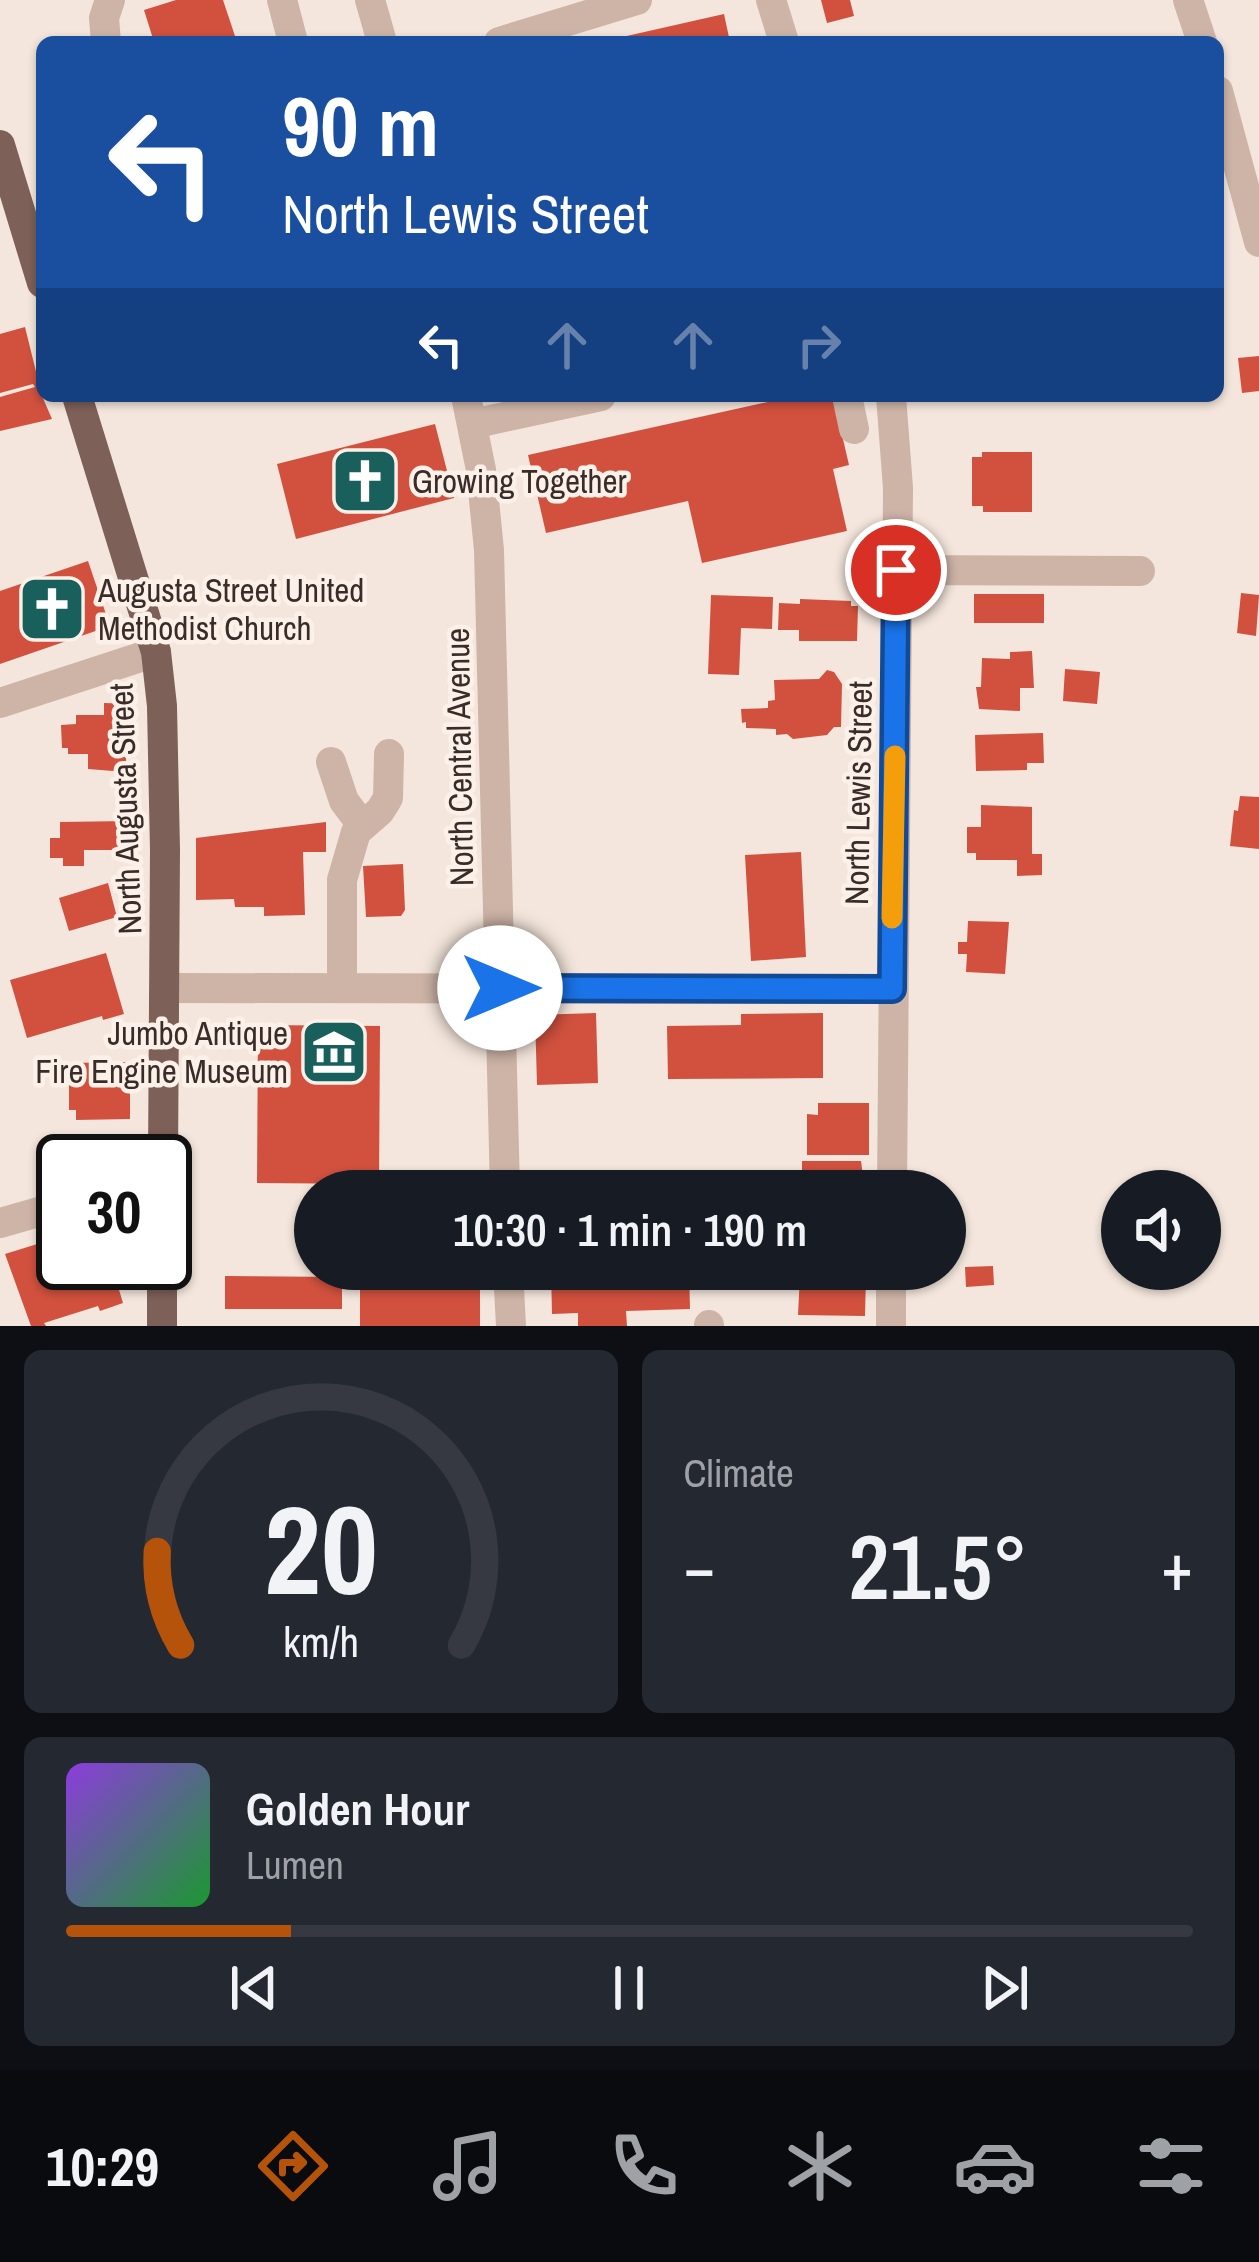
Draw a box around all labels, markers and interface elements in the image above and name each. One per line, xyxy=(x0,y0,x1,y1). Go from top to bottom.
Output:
text: 90 m xyxy=(282,69,439,182)
icon: left xyxy=(84,84,240,240)
text: North Lewis Street xyxy=(282,177,649,250)
icon: left xyxy=(408,312,474,378)
icon: ahead xyxy=(534,312,600,378)
icon: ahead xyxy=(660,312,726,378)
icon: right xyxy=(786,312,852,378)
church icon: Growing Together xyxy=(330,446,400,516)
place label: Growing Together xyxy=(412,459,627,503)
pin xyxy=(845,519,947,621)
icon: arrive xyxy=(863,537,929,603)
place label: Augusta Street United Methodist Church xyxy=(97,568,364,650)
church icon: Augusta Street United Methodist Church xyxy=(17,574,87,644)
street label: North Central Avenue xyxy=(435,628,483,886)
street label: North Lewis Street xyxy=(834,681,882,905)
street label: North Augusta Street xyxy=(99,683,151,935)
position arrow xyxy=(437,925,563,1051)
place label: Jumbo Antique Fire Engine Museum xyxy=(35,1011,288,1093)
museum icon: Jumbo Antique Fire Engine Museum xyxy=(299,1017,369,1087)
speed limit sign: 30 xyxy=(36,1134,192,1290)
map controls xyxy=(1101,1170,1221,1290)
button: sound xyxy=(1101,1170,1221,1290)
text: 10:30 · 1 min · 190 m xyxy=(453,1199,807,1260)
text: Climate xyxy=(684,1447,794,1499)
text: 20 xyxy=(264,1465,378,1633)
text: 21.5° xyxy=(848,1506,1028,1627)
text: − xyxy=(684,1522,715,1611)
text: + xyxy=(1161,1522,1193,1611)
text: km/h xyxy=(283,1612,359,1669)
text: Golden Hour xyxy=(246,1778,469,1839)
text: Lumen xyxy=(246,1839,344,1891)
icon: previous xyxy=(221,1955,287,2021)
icon: pause xyxy=(596,1955,662,2021)
icon: next xyxy=(972,1955,1038,2021)
icon: directions xyxy=(251,2124,335,2208)
icon: music xyxy=(426,2124,510,2208)
icon: phone xyxy=(602,2124,686,2208)
icon: climate xyxy=(778,2124,862,2208)
icon: car xyxy=(953,2124,1037,2208)
icon: filters xyxy=(1129,2124,1213,2208)
text: 10:29 xyxy=(46,2130,159,2203)

